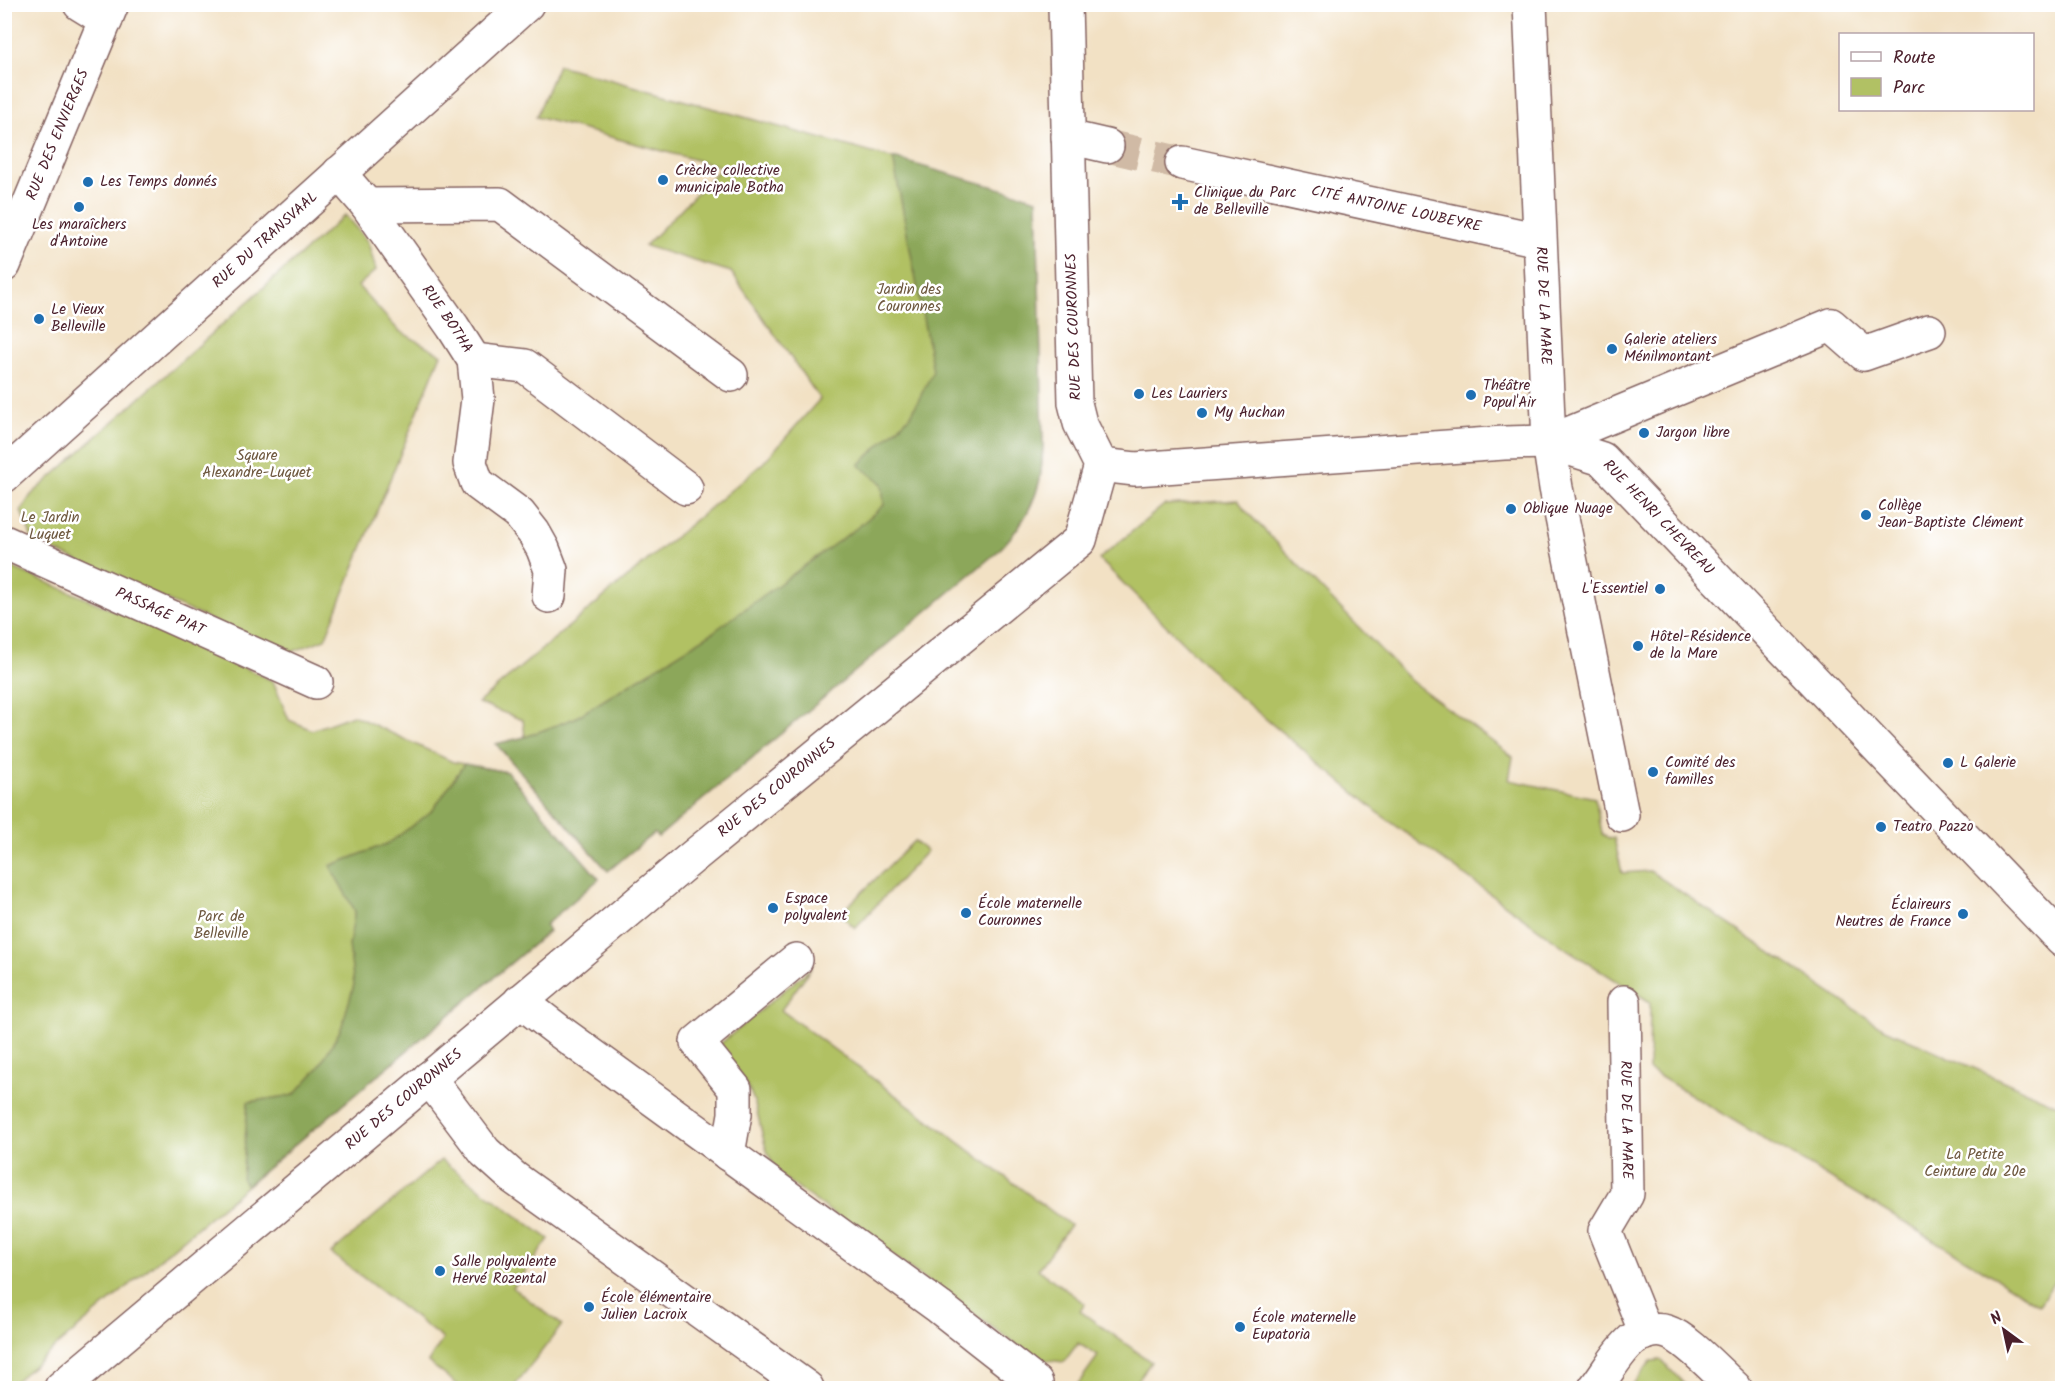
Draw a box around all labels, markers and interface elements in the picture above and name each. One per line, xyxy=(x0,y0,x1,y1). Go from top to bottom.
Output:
legend xyxy=(1839,33,2034,111)
text: Route xyxy=(1893,44,1935,73)
street label: RUE DES ENVIERGES xyxy=(20,65,96,204)
text: Parc xyxy=(1893,74,1925,103)
place label: Crèche collective municipale Botha xyxy=(675,159,784,200)
place label: Les Temps donnés xyxy=(100,170,217,194)
marker: Crèche collective municipale Botha xyxy=(656,173,670,187)
marker: Les Temps donnés xyxy=(81,175,95,189)
street label: CITÉ ANTOINE LOUBEYRE xyxy=(1309,179,1485,239)
place label: Clinique du Parc de Belleville xyxy=(1194,181,1297,222)
street label: RUE DU TRANSVAAL xyxy=(207,186,324,295)
marker: Clinique du Parc de Belleville xyxy=(1171,193,1189,211)
marker: Les maraîchers d'Antoine xyxy=(72,200,86,214)
place label: Les maraîchers d'Antoine xyxy=(32,213,127,254)
street label: RUE DE LA MARE xyxy=(1529,246,1558,367)
street label: RUE DES COURONNES xyxy=(1059,253,1089,401)
park label: Jardin des Couronnes xyxy=(877,278,942,319)
street label: RUE BOTHA xyxy=(415,280,479,358)
place label: Le Vieux Belleville xyxy=(51,298,106,339)
marker: Le Vieux Belleville xyxy=(32,312,46,326)
place label: Galerie ateliers Ménilmontant xyxy=(1624,328,1717,369)
marker: Galerie ateliers Ménilmontant xyxy=(1605,342,1619,356)
place label: Théâtre Popul'Air xyxy=(1483,374,1537,415)
place label: Les Lauriers xyxy=(1151,382,1228,406)
marker: Les Lauriers xyxy=(1132,387,1146,401)
marker: Théâtre Popul'Air xyxy=(1464,388,1478,402)
place label: My Auchan xyxy=(1214,401,1285,425)
marker: My Auchan xyxy=(1195,406,1209,420)
place label: Jargon libre xyxy=(1656,421,1730,445)
marker: Jargon libre xyxy=(1637,426,1651,440)
park label: Square Alexandre-Luquet xyxy=(202,444,312,485)
street label: RUE HENRI CHEVREAU xyxy=(1597,454,1719,581)
place label: Collège Jean-Baptiste Clément xyxy=(1878,494,2024,535)
place label: Oblique Nuage xyxy=(1523,497,1613,521)
marker: Oblique Nuage xyxy=(1504,502,1518,516)
park label: Le Jardin Luquet xyxy=(20,506,80,547)
marker: Collège Jean-Baptiste Clément xyxy=(1859,508,1873,522)
place label: L'Essentiel xyxy=(1582,577,1648,601)
street label: PASSAGE PIAT xyxy=(111,581,211,643)
marker: L'Essentiel xyxy=(1653,582,1667,596)
place label: Hôtel-Résidence de la Mare xyxy=(1650,625,1751,666)
marker: Hôtel-Résidence de la Mare xyxy=(1631,639,1645,653)
street label: RUE DES COURONNES xyxy=(712,732,841,844)
place label: Comité des familles xyxy=(1665,751,1736,792)
place label: L Galerie xyxy=(1960,751,2016,775)
marker: L Galerie xyxy=(1941,756,1955,770)
marker: Comité des familles xyxy=(1646,765,1660,779)
place label: Teatro Pazzo xyxy=(1893,815,1974,839)
marker: Teatro Pazzo xyxy=(1874,820,1888,834)
place label: Espace polyvalent xyxy=(784,887,847,928)
place label: École maternelle Couronnes xyxy=(978,892,1082,933)
place label: Éclaireurs Neutres de France xyxy=(1835,893,1952,934)
marker: Espace polyvalent xyxy=(766,901,780,915)
park label: Parc de Belleville xyxy=(194,905,248,946)
marker: École maternelle Couronnes xyxy=(959,906,973,920)
marker: Éclaireurs Neutres de France xyxy=(1956,907,1970,921)
street label: RUE DES COURONNES xyxy=(340,1043,468,1156)
street label: RUE DE LA MARE xyxy=(1613,1060,1639,1181)
park label: La Petite Ceinture du 20e xyxy=(1924,1143,2026,1184)
place label: Salle polyvalente Hervé Rozental xyxy=(452,1250,556,1291)
marker: Salle polyvalente Hervé Rozental xyxy=(433,1264,447,1278)
place label: École élémentaire Julien Lacroix xyxy=(601,1286,712,1327)
marker: École élémentaire Julien Lacroix xyxy=(582,1300,596,1314)
north arrow xyxy=(1974,1300,2034,1360)
text: N xyxy=(1986,1305,2008,1332)
place label: École maternelle Eupatoria xyxy=(1252,1306,1356,1347)
marker: École maternelle Eupatoria xyxy=(1233,1320,1247,1334)

